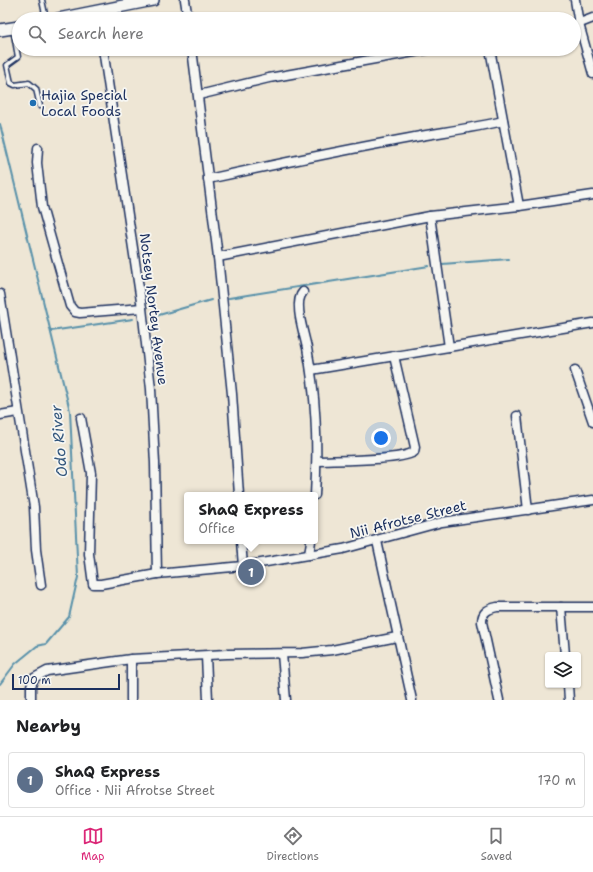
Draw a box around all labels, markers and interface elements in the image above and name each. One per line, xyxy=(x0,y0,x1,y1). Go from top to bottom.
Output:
search box xyxy=(12,12,581,56)
icon: search xyxy=(26,23,48,45)
text: Search here xyxy=(58,24,144,44)
place label: Hajia Special Local Foods xyxy=(41,86,128,120)
marker: Hajia Special Local Foods xyxy=(28,98,38,108)
street label: Notsey Nortey Avenue xyxy=(136,232,172,386)
water label: Odo River xyxy=(46,403,72,478)
your location xyxy=(371,428,391,448)
popup xyxy=(184,492,318,544)
street label: Nii Afrotse Street xyxy=(348,496,468,542)
text: ShaQ Express xyxy=(198,500,304,520)
text: Office xyxy=(198,520,235,537)
pin: 1 xyxy=(238,557,264,587)
map controls xyxy=(545,652,581,688)
button: layers xyxy=(545,652,581,688)
scale bar xyxy=(12,672,120,691)
text: 100 m xyxy=(18,673,51,688)
text: Nearby xyxy=(16,715,81,737)
text: ShaQ Express xyxy=(55,762,160,782)
text: 1 xyxy=(27,772,33,789)
text: 170 m xyxy=(538,772,576,789)
text: Office · Nii Afrotse Street xyxy=(55,782,215,799)
tab: Map xyxy=(81,825,105,864)
tab: Directions xyxy=(266,825,319,864)
tab: Saved xyxy=(481,825,512,864)

